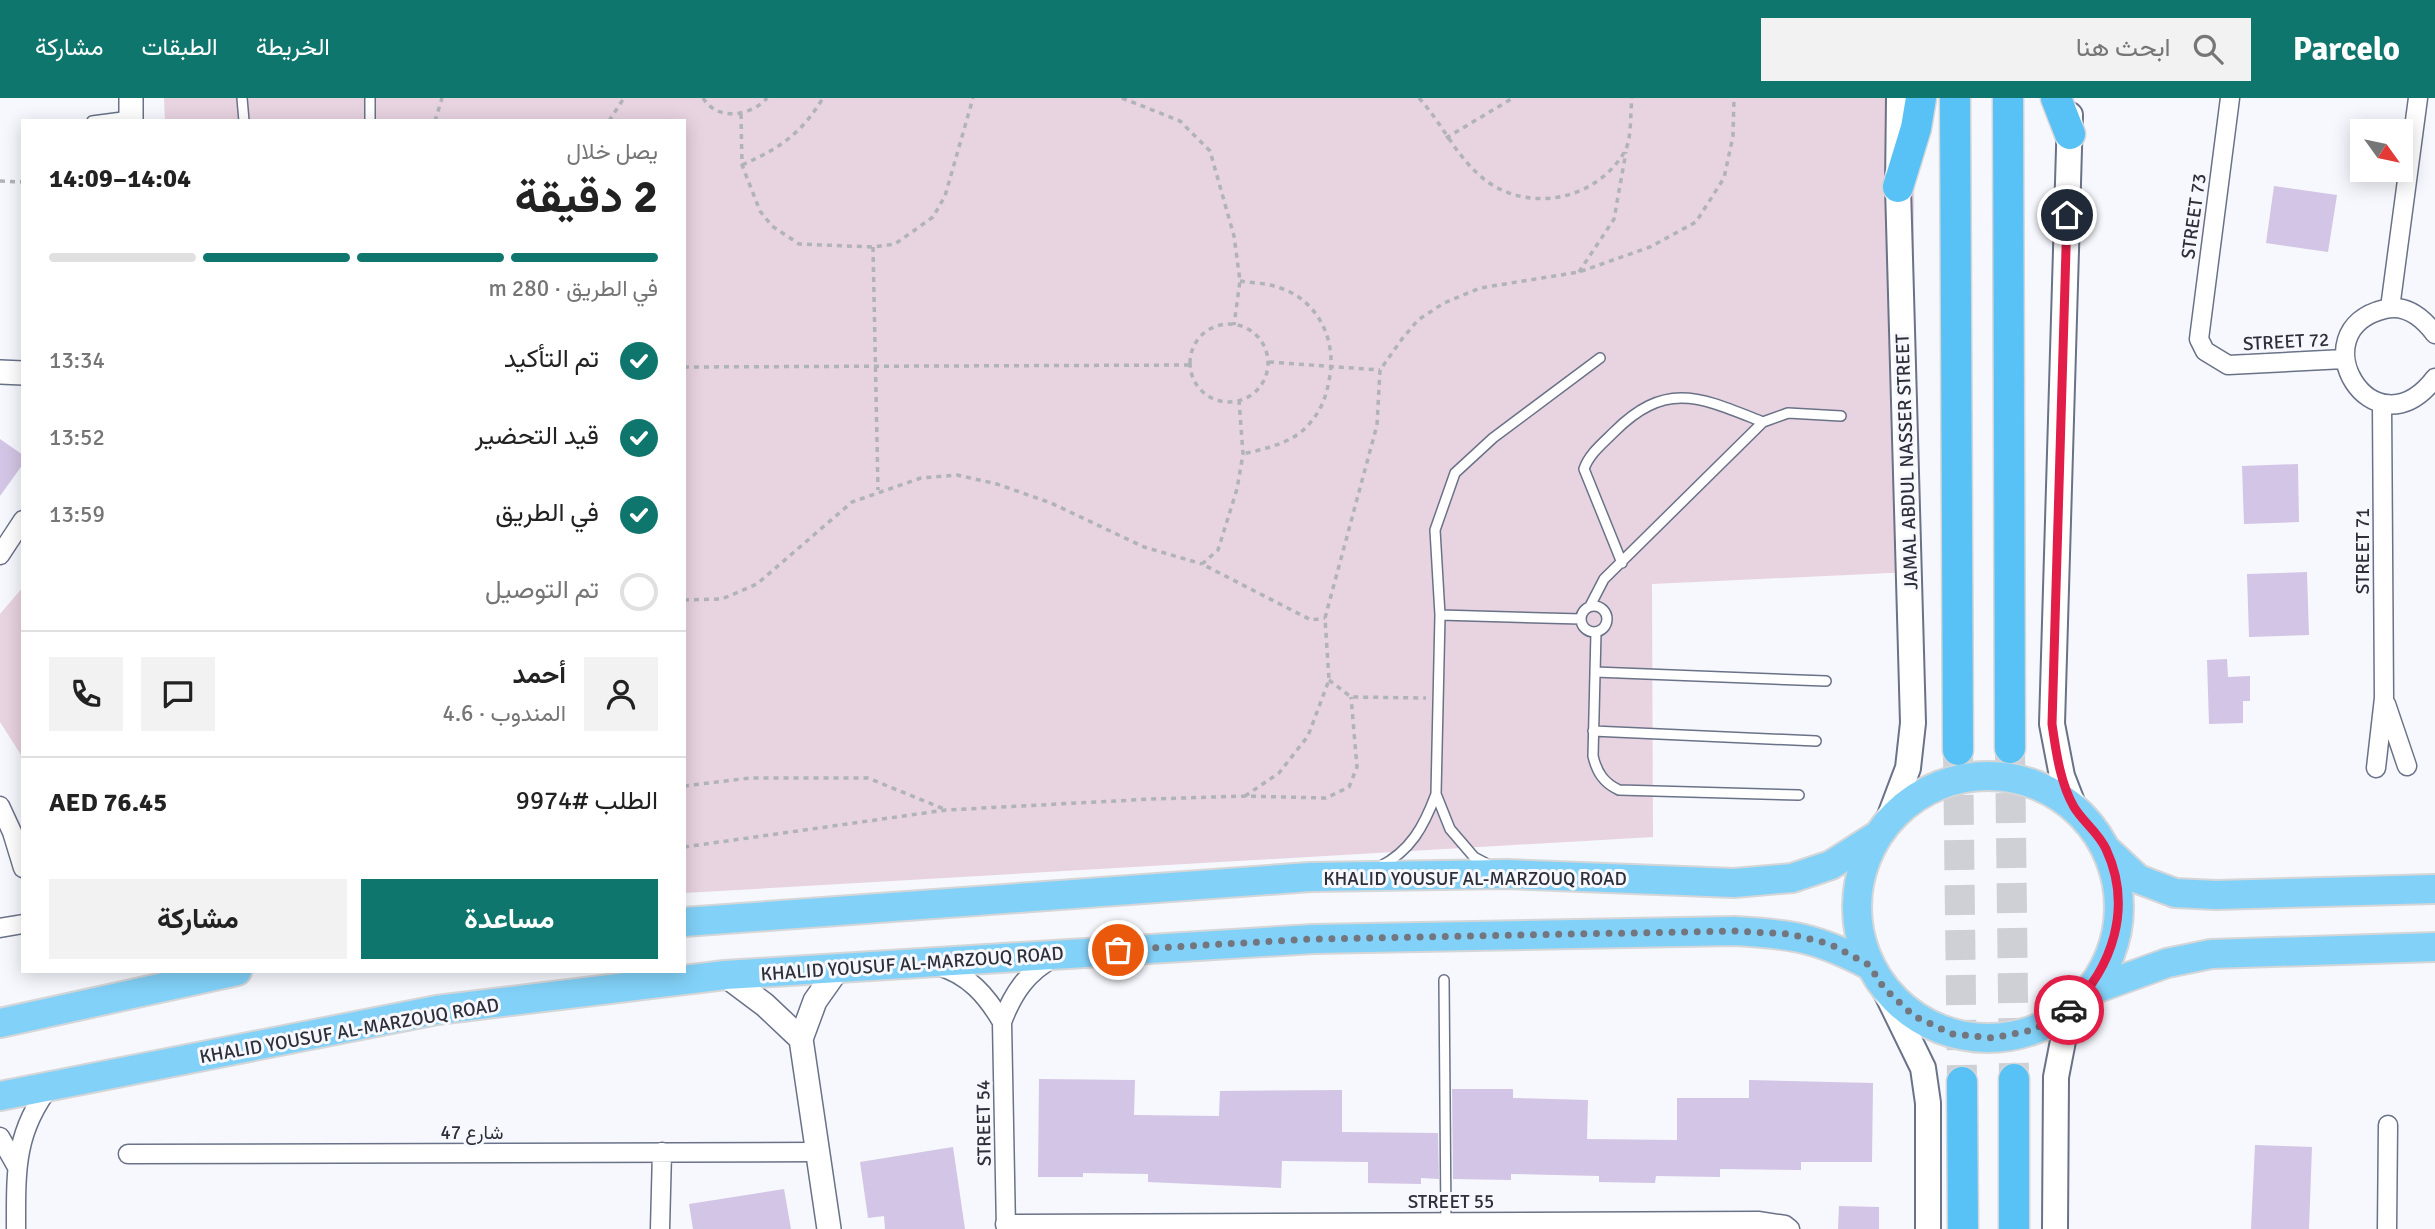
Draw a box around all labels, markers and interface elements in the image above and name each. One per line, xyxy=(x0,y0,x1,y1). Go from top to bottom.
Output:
search box xyxy=(1761,18,2251,81)
text: Parcelo xyxy=(2293,29,2400,70)
icon: search xyxy=(2189,30,2227,68)
text: مشاركة xyxy=(35,32,103,62)
text: الطبقات xyxy=(141,32,218,62)
text: الخريطة xyxy=(256,32,330,62)
text: ابحث هنا xyxy=(2076,32,2171,64)
north arrow xyxy=(2350,119,2413,182)
map controls xyxy=(2350,119,2413,182)
text: يصل خلال xyxy=(567,137,658,166)
text: 14:04–14:09 xyxy=(49,163,191,195)
text: 2 دقيقة xyxy=(515,169,658,225)
street label: STREET 73 xyxy=(2176,172,2212,261)
pin xyxy=(2037,185,2097,245)
icon: home xyxy=(2048,196,2086,234)
text: في الطريق · 280 m xyxy=(488,274,658,303)
street label: STREET 72 xyxy=(2242,328,2330,356)
street label: JAMAL ABDUL NASSER STREET xyxy=(1891,333,1923,590)
icon: check xyxy=(620,342,658,380)
text: تم التأكيد xyxy=(504,343,599,375)
text: 13:34 xyxy=(49,346,105,375)
icon: check xyxy=(620,419,658,457)
text: قيد التحضير xyxy=(475,420,599,452)
text: 13:52 xyxy=(49,423,105,452)
icon: check xyxy=(620,496,658,534)
text: في الطريق xyxy=(495,497,599,529)
text: 13:59 xyxy=(49,500,105,529)
street label: STREET 71 xyxy=(2351,508,2375,594)
text: تم التوصيل xyxy=(485,574,599,606)
button: phone xyxy=(49,657,123,731)
button: chat xyxy=(141,657,215,731)
button: person xyxy=(584,657,658,731)
text: أحمد xyxy=(513,659,566,691)
text: المندوب · 4.6 xyxy=(443,699,566,728)
text: الطلب #9974 xyxy=(516,785,658,817)
text: AED 76.45 xyxy=(49,787,167,819)
street label: KHALID YOUSUF AL-MARZOUQ ROAD xyxy=(1323,867,1627,891)
button: مشاركة xyxy=(49,879,347,959)
button: مساعدة xyxy=(361,879,658,959)
pin xyxy=(1088,920,1148,980)
icon: bag xyxy=(1099,931,1137,969)
street label: KHALID YOUSUF AL-MARZOUQ ROAD xyxy=(760,941,1064,987)
courier xyxy=(2034,975,2104,1045)
icon: car xyxy=(2050,991,2088,1029)
street label: KHALID YOUSUF AL-MARZOUQ ROAD xyxy=(198,993,501,1069)
street label: STREET 54 xyxy=(971,1080,997,1166)
street label: شارع 47 xyxy=(441,1121,503,1145)
street label: STREET 55 xyxy=(1408,1190,1494,1214)

